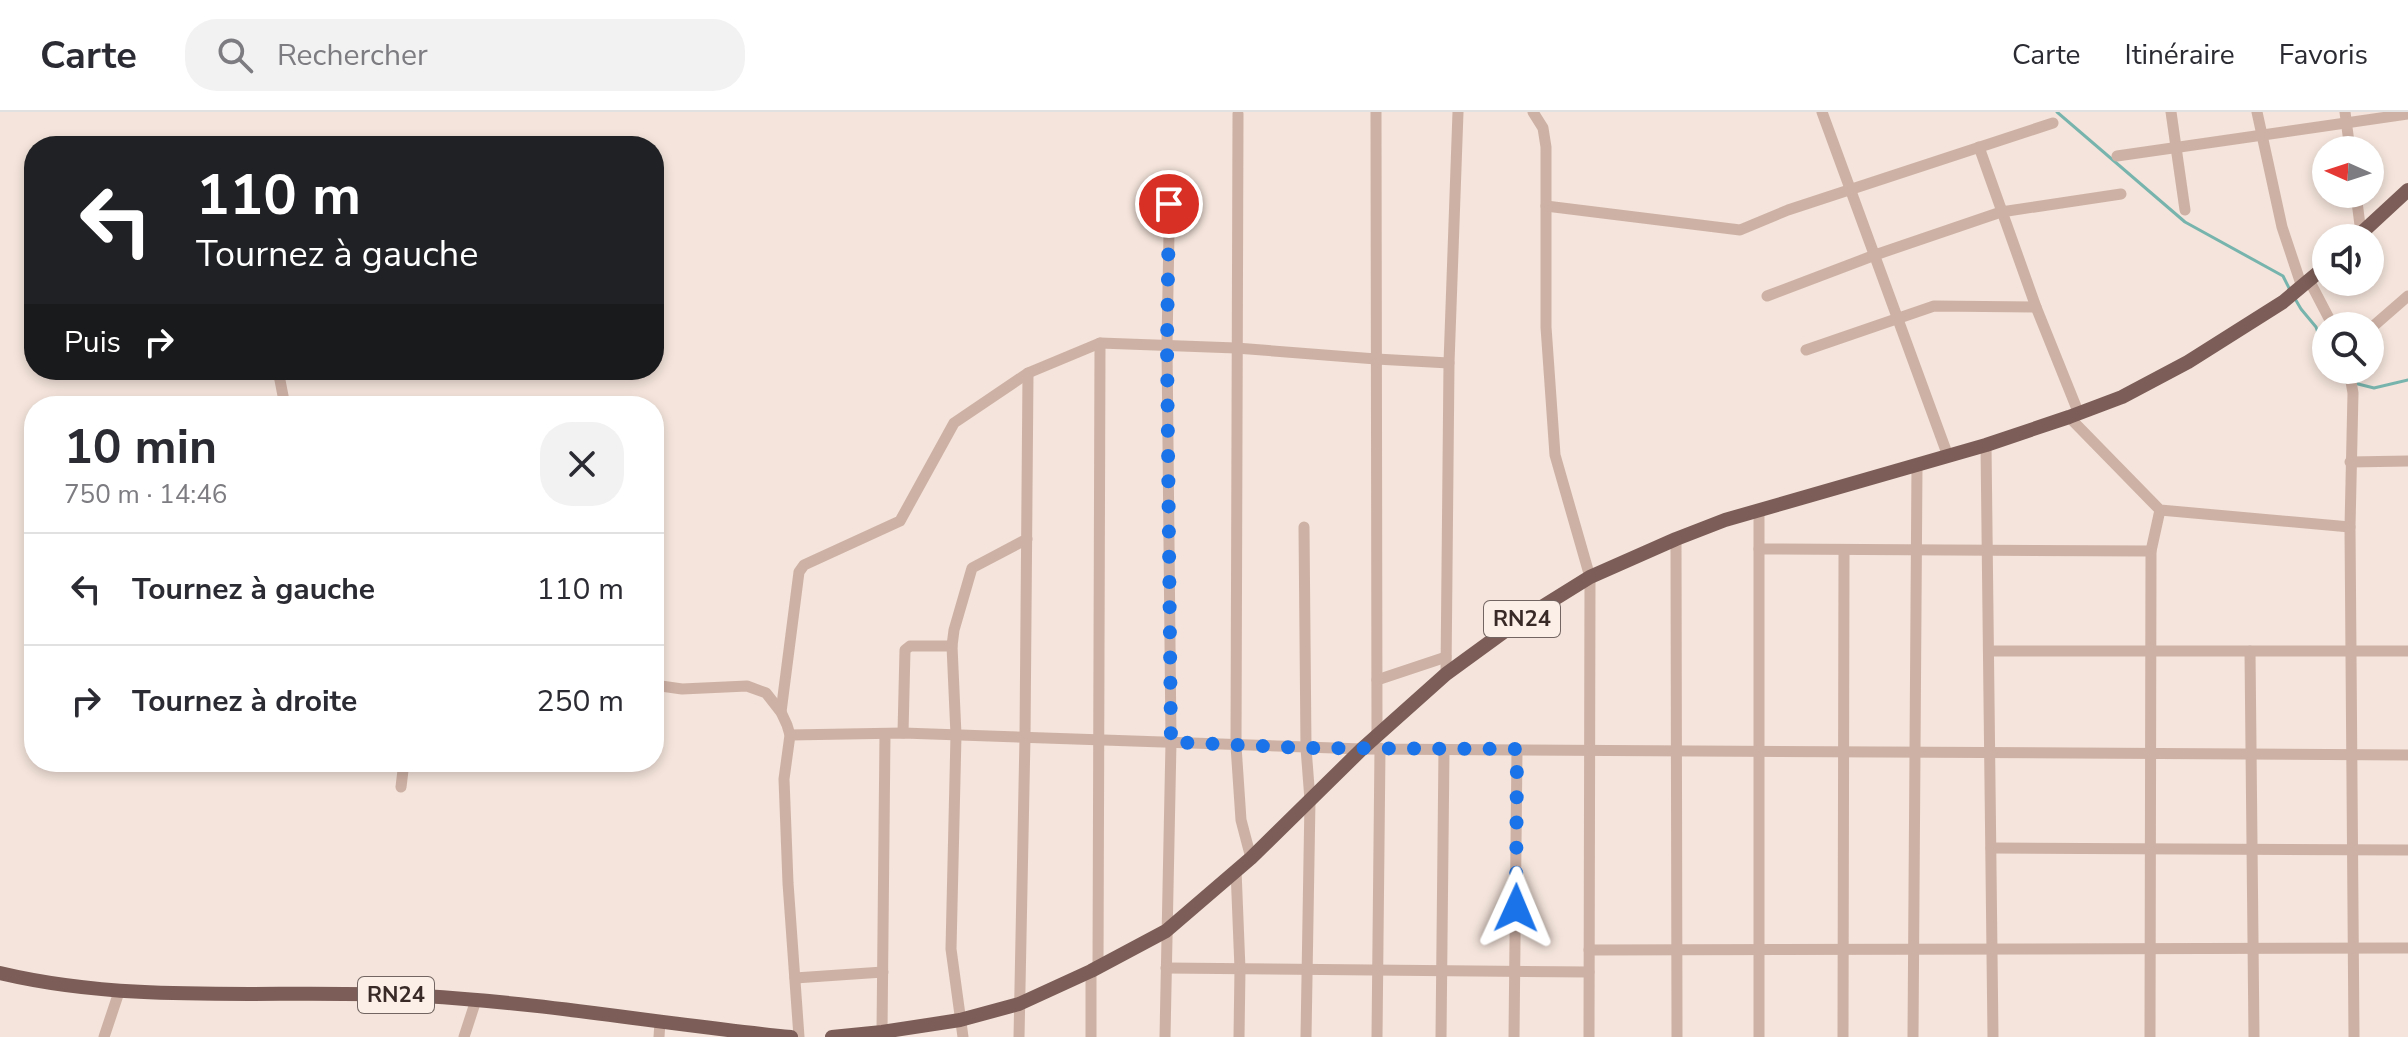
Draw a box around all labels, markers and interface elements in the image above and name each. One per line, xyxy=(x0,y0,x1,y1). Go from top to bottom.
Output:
search box xyxy=(185,19,745,91)
text: Carte xyxy=(40,30,137,81)
icon: search xyxy=(213,33,257,77)
text: Rechercher xyxy=(277,35,428,76)
text: Carte xyxy=(2012,36,2081,74)
text: Itinéraire xyxy=(2125,36,2235,74)
text: Favoris xyxy=(2279,36,2368,74)
north arrow xyxy=(2312,136,2384,208)
map controls xyxy=(2312,136,2384,384)
text: 110 m xyxy=(196,157,361,234)
icon: left xyxy=(64,168,168,272)
pin xyxy=(1135,170,1203,238)
icon: arrive xyxy=(1147,182,1191,226)
button: sound xyxy=(2312,224,2384,296)
text: Tournez à gauche xyxy=(196,230,478,279)
button: search xyxy=(2312,312,2384,384)
icon: right xyxy=(137,320,181,364)
text: Puis xyxy=(64,322,121,363)
text: 10 min xyxy=(64,414,217,480)
button: close xyxy=(540,422,624,506)
text: 750 m · 14:46 xyxy=(64,477,227,512)
icon: left xyxy=(64,567,108,611)
text: Tournez à gauche xyxy=(132,569,375,610)
text: 110 m xyxy=(537,569,624,610)
road number: RN24 xyxy=(1484,601,1560,637)
icon: right xyxy=(64,679,108,723)
text: Tournez à droite xyxy=(132,681,357,722)
text: 250 m xyxy=(537,681,624,722)
position arrow xyxy=(1474,866,1558,950)
road number: RN24 xyxy=(358,977,434,1013)

